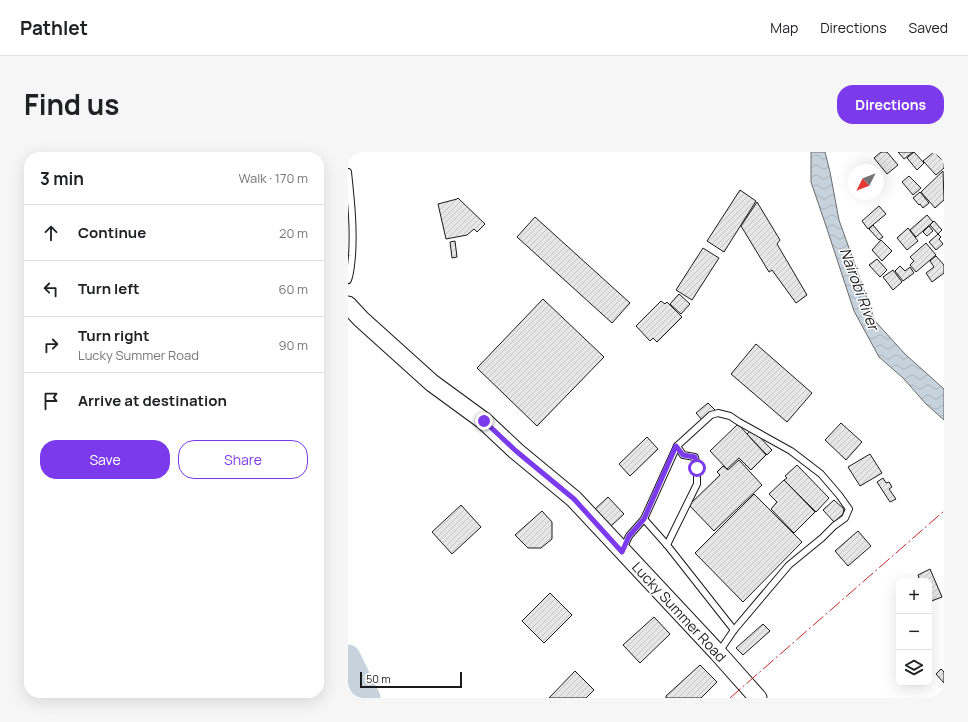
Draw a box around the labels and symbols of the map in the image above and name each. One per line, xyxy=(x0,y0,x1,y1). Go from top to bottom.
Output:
north arrow xyxy=(848,164,884,200)
water label: Nairobi River xyxy=(835,245,885,335)
route end xyxy=(475,412,493,430)
route start xyxy=(688,459,706,477)
street label: Lucky Summer Road xyxy=(628,558,731,666)
scale bar xyxy=(360,670,462,689)

